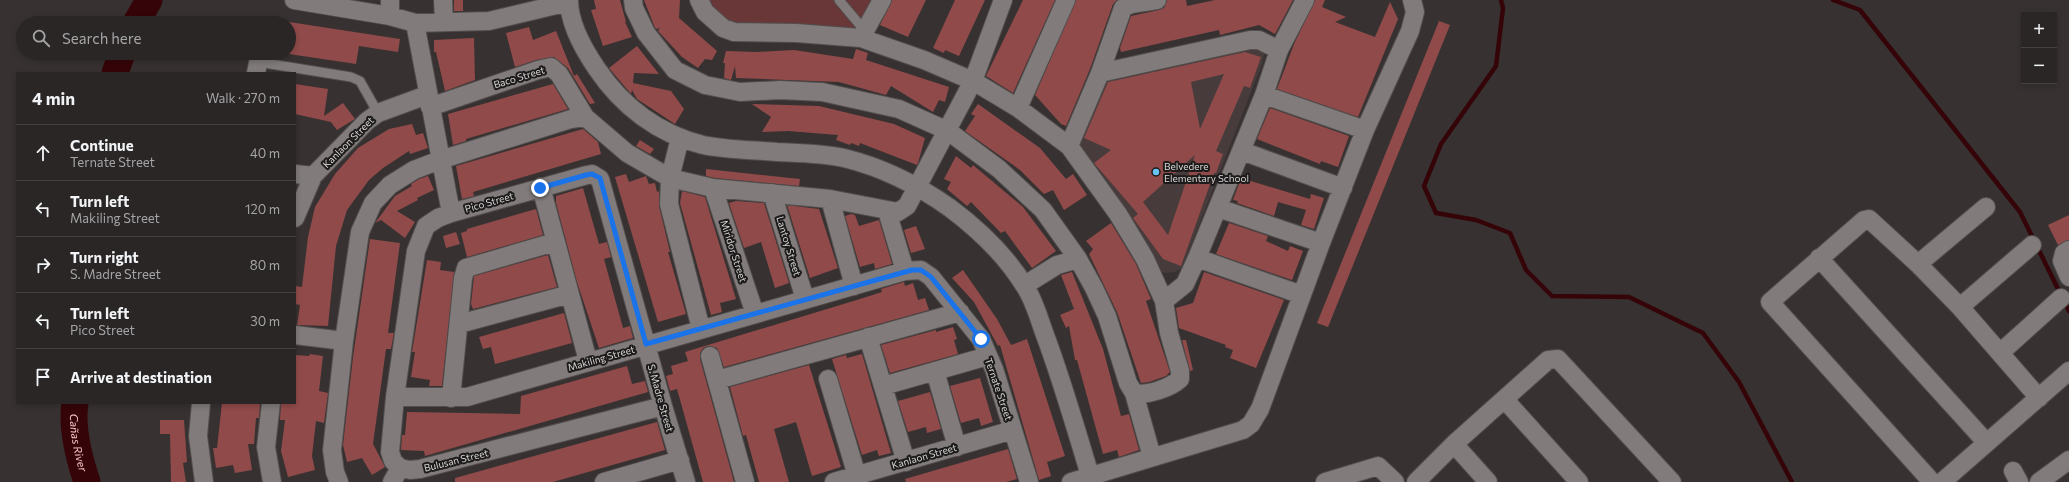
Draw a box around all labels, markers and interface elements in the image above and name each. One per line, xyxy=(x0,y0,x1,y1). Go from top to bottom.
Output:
map controls xyxy=(2021,12,2057,84)
button: + xyxy=(2021,12,2057,48)
search box xyxy=(16,16,296,60)
icon: search xyxy=(30,27,52,49)
text: Search here xyxy=(62,29,141,47)
button: − xyxy=(2021,48,2057,84)
street label: Baco Street xyxy=(492,64,546,90)
text: 4 min xyxy=(32,88,75,109)
text: Walk · 270 m xyxy=(206,90,280,106)
street label: Kanlaon Street xyxy=(320,114,376,170)
text: Continue xyxy=(70,136,134,154)
icon: ahead xyxy=(32,142,54,164)
text: 40 m xyxy=(250,145,280,161)
text: Ternate Street xyxy=(70,154,155,170)
place label: Belvedere Elementary School xyxy=(1164,160,1249,184)
marker: Belvedere Elementary School xyxy=(1151,167,1161,177)
route end xyxy=(531,179,549,197)
street label: Pico Street xyxy=(463,189,515,215)
text: Turn left xyxy=(70,192,129,210)
icon: left xyxy=(32,198,54,220)
text: 120 m xyxy=(245,201,280,217)
text: Makiling Street xyxy=(70,210,160,226)
street label: Lantoy Street xyxy=(774,215,804,277)
street label: Miridor Street xyxy=(718,218,750,284)
text: Turn right xyxy=(70,248,139,266)
icon: right xyxy=(32,254,54,276)
text: 80 m xyxy=(250,257,280,273)
text: S. Madre Street xyxy=(70,266,161,282)
text: Turn left xyxy=(70,304,129,322)
icon: left xyxy=(32,310,54,332)
text: 30 m xyxy=(250,313,280,329)
text: Pico Street xyxy=(70,322,135,338)
route start xyxy=(972,330,990,348)
street label: Makiling Street xyxy=(566,343,636,373)
street label: Ternate Street xyxy=(983,356,1015,422)
street label: S. Madre Street xyxy=(646,363,676,433)
icon: arrive xyxy=(32,366,54,388)
text: Arrive at destination xyxy=(70,368,212,386)
water label: Cañas River xyxy=(68,414,90,474)
street label: Kanlaon Street xyxy=(890,441,958,471)
street label: Bulusan Street xyxy=(423,446,489,474)

